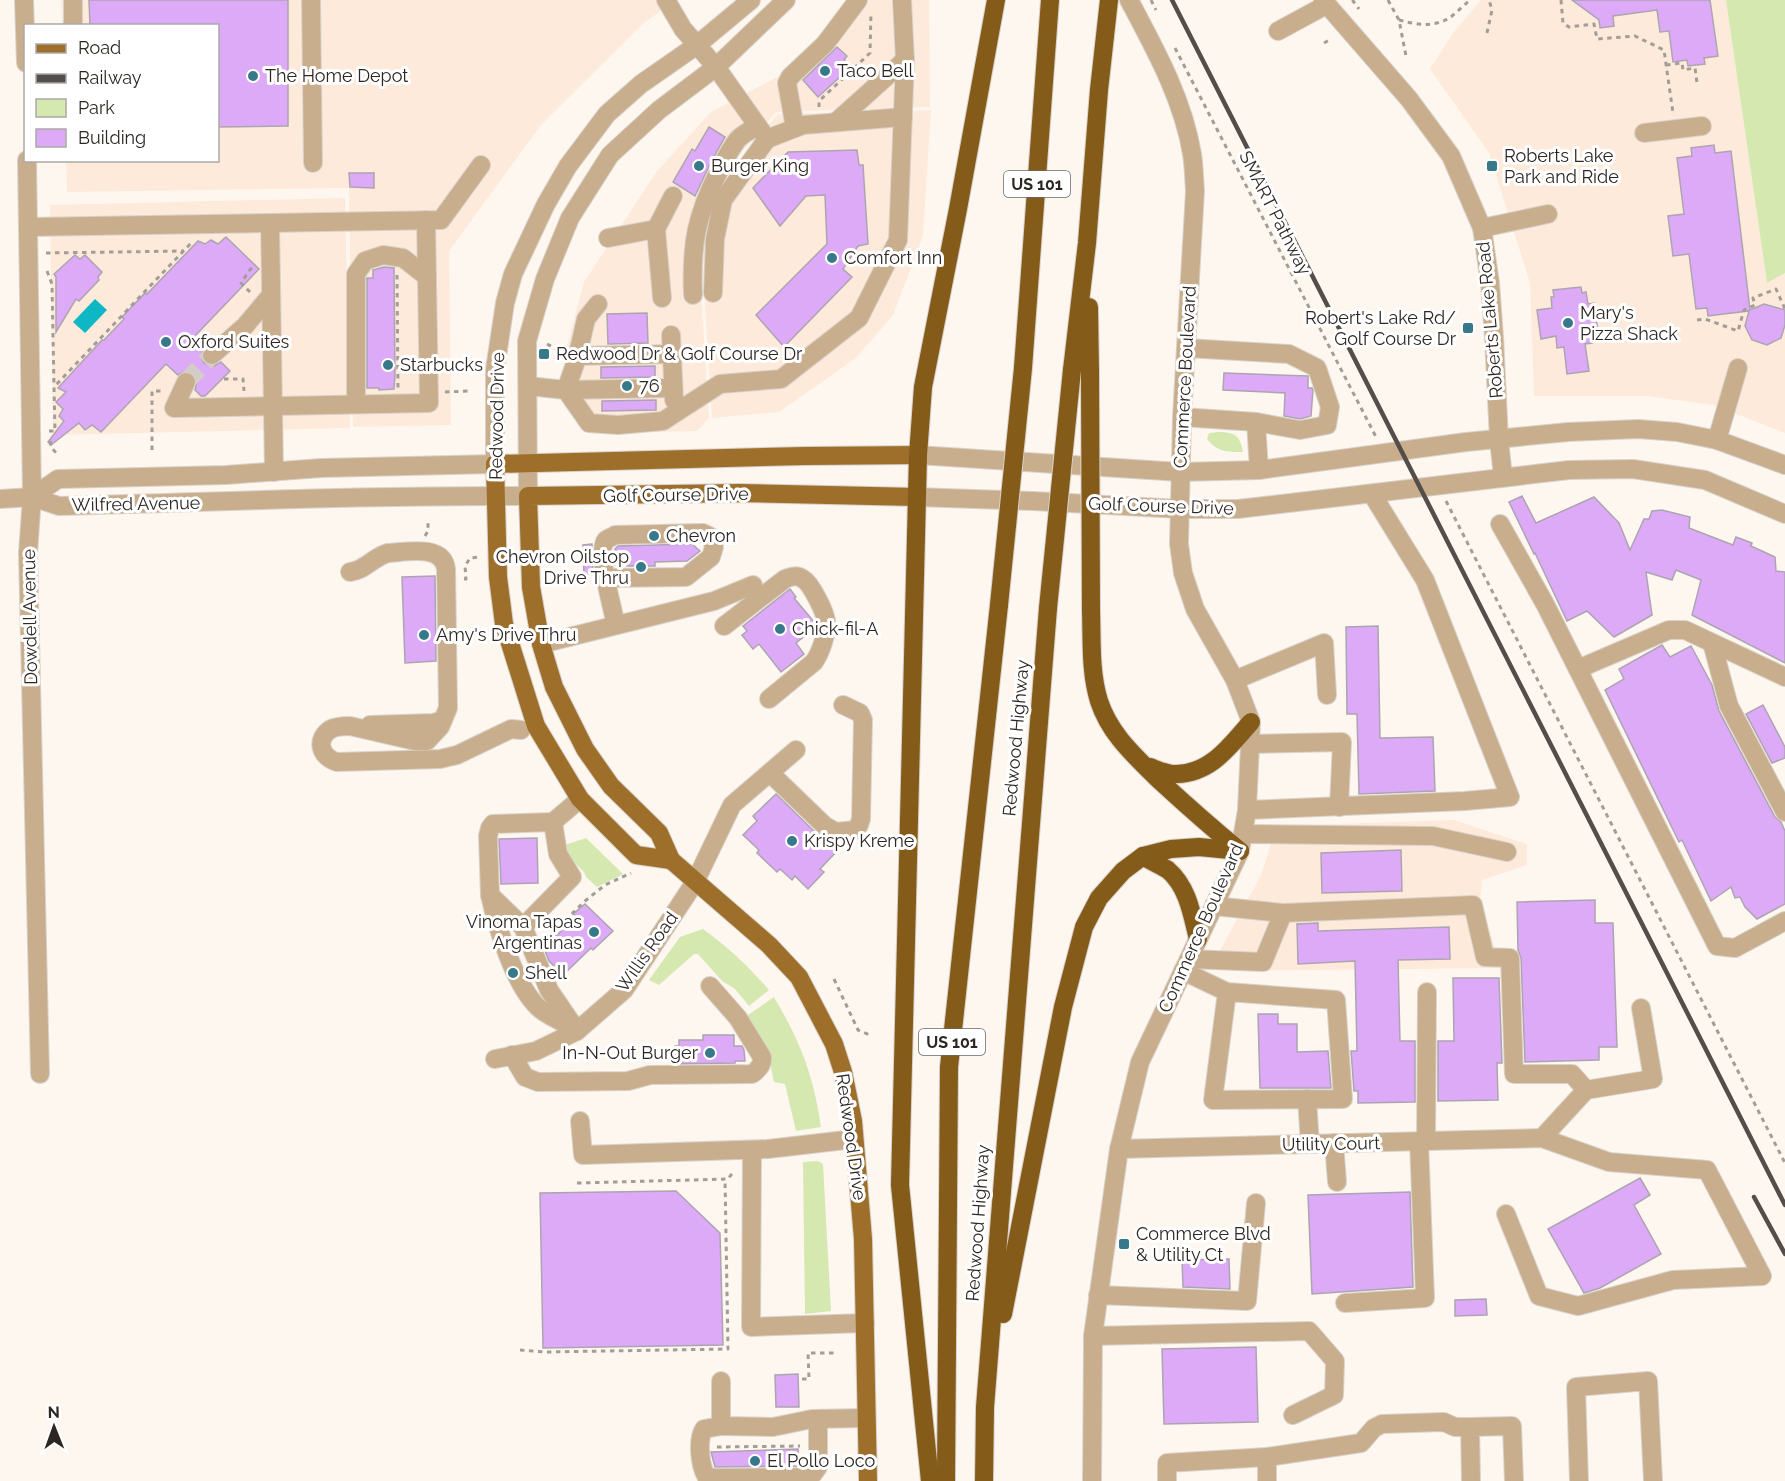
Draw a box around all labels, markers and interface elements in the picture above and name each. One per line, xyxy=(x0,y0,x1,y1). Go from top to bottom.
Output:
legend xyxy=(24,24,219,162)
text: Road xyxy=(78,37,121,58)
place label: Taco Bell xyxy=(837,60,913,81)
marker: Taco Bell xyxy=(818,64,832,78)
place label: The Home Depot xyxy=(265,65,408,86)
text: Railway xyxy=(78,67,142,88)
marker: The Home Depot xyxy=(246,69,260,83)
text: Park xyxy=(78,97,115,118)
text: Building xyxy=(78,127,146,148)
place label: Roberts Lake Park and Ride xyxy=(1504,145,1619,187)
street label: SMART Pathway xyxy=(1235,147,1316,279)
place label: Burger King xyxy=(711,155,809,176)
marker: Burger King xyxy=(692,159,706,173)
marker: Roberts Lake Park and Ride xyxy=(1485,159,1499,173)
road number: US 101 xyxy=(1004,171,1070,197)
street label: Roberts Lake Road xyxy=(1472,241,1507,399)
place label: Comfort Inn xyxy=(844,247,942,268)
marker: Comfort Inn xyxy=(825,251,839,265)
street label: Commerce Boulevard xyxy=(1169,285,1200,469)
place label: Mary's Pizza Shack xyxy=(1580,302,1678,344)
place label: Robert's Lake Rd/ Golf Course Dr xyxy=(1305,307,1457,349)
marker: Mary's Pizza Shack xyxy=(1561,316,1575,330)
marker: Robert's Lake Rd/ Golf Course Dr xyxy=(1461,321,1475,335)
place label: Oxford Suites xyxy=(178,331,290,352)
marker: Oxford Suites xyxy=(159,335,173,349)
place label: Redwood Dr & Golf Course Dr xyxy=(556,343,803,364)
marker: Redwood Dr & Golf Course Dr xyxy=(537,347,551,361)
street label: Redwood Drive xyxy=(485,352,508,480)
place label: Starbucks xyxy=(400,354,483,375)
marker: Starbucks xyxy=(381,358,395,372)
place label: 76 xyxy=(639,375,660,396)
marker: 76 xyxy=(620,379,634,393)
street label: Golf Course Drive xyxy=(603,483,749,506)
street label: Wilfred Avenue xyxy=(72,492,201,515)
street label: Golf Course Drive xyxy=(1088,492,1235,519)
place label: Chevron xyxy=(666,525,736,546)
marker: Chevron xyxy=(647,529,661,543)
place label: Chevron Oilstop Drive Thru xyxy=(496,546,629,588)
street label: Dowdell Avenue xyxy=(18,549,41,685)
marker: Chevron Oilstop Drive Thru xyxy=(634,560,648,574)
place label: Chick-fil-A xyxy=(792,618,878,639)
marker: Chick-fil-A xyxy=(773,622,787,636)
place label: Amy's Drive Thru xyxy=(436,624,576,645)
marker: Amy's Drive Thru xyxy=(417,628,431,642)
street label: Redwood Highway xyxy=(998,659,1033,817)
place label: Krispy Kreme xyxy=(804,830,915,851)
marker: Krispy Kreme xyxy=(785,834,799,848)
street label: Commerce Boulevard xyxy=(1154,840,1247,1016)
street label: Willis Road xyxy=(611,908,682,996)
place label: Vinoma Tapas Argentinas xyxy=(466,911,582,953)
marker: Vinoma Tapas Argentinas xyxy=(587,925,601,939)
place label: Shell xyxy=(525,962,567,983)
marker: Shell xyxy=(506,966,520,980)
road number: US 101 xyxy=(919,1029,985,1055)
place label: In-N-Out Burger xyxy=(562,1042,699,1063)
marker: In-N-Out Burger xyxy=(703,1046,717,1060)
street label: Redwood Drive xyxy=(832,1072,871,1202)
street label: Utility Court xyxy=(1282,1132,1380,1155)
street label: Redwood Highway xyxy=(962,1144,993,1302)
place label: Commerce Blvd & Utility Ct xyxy=(1136,1223,1271,1265)
marker: Commerce Blvd & Utility Ct xyxy=(1117,1237,1131,1251)
north arrow xyxy=(24,1397,84,1457)
text: N xyxy=(47,1403,60,1422)
place label: El Pollo Loco xyxy=(767,1450,876,1471)
marker: El Pollo Loco xyxy=(748,1454,762,1468)

